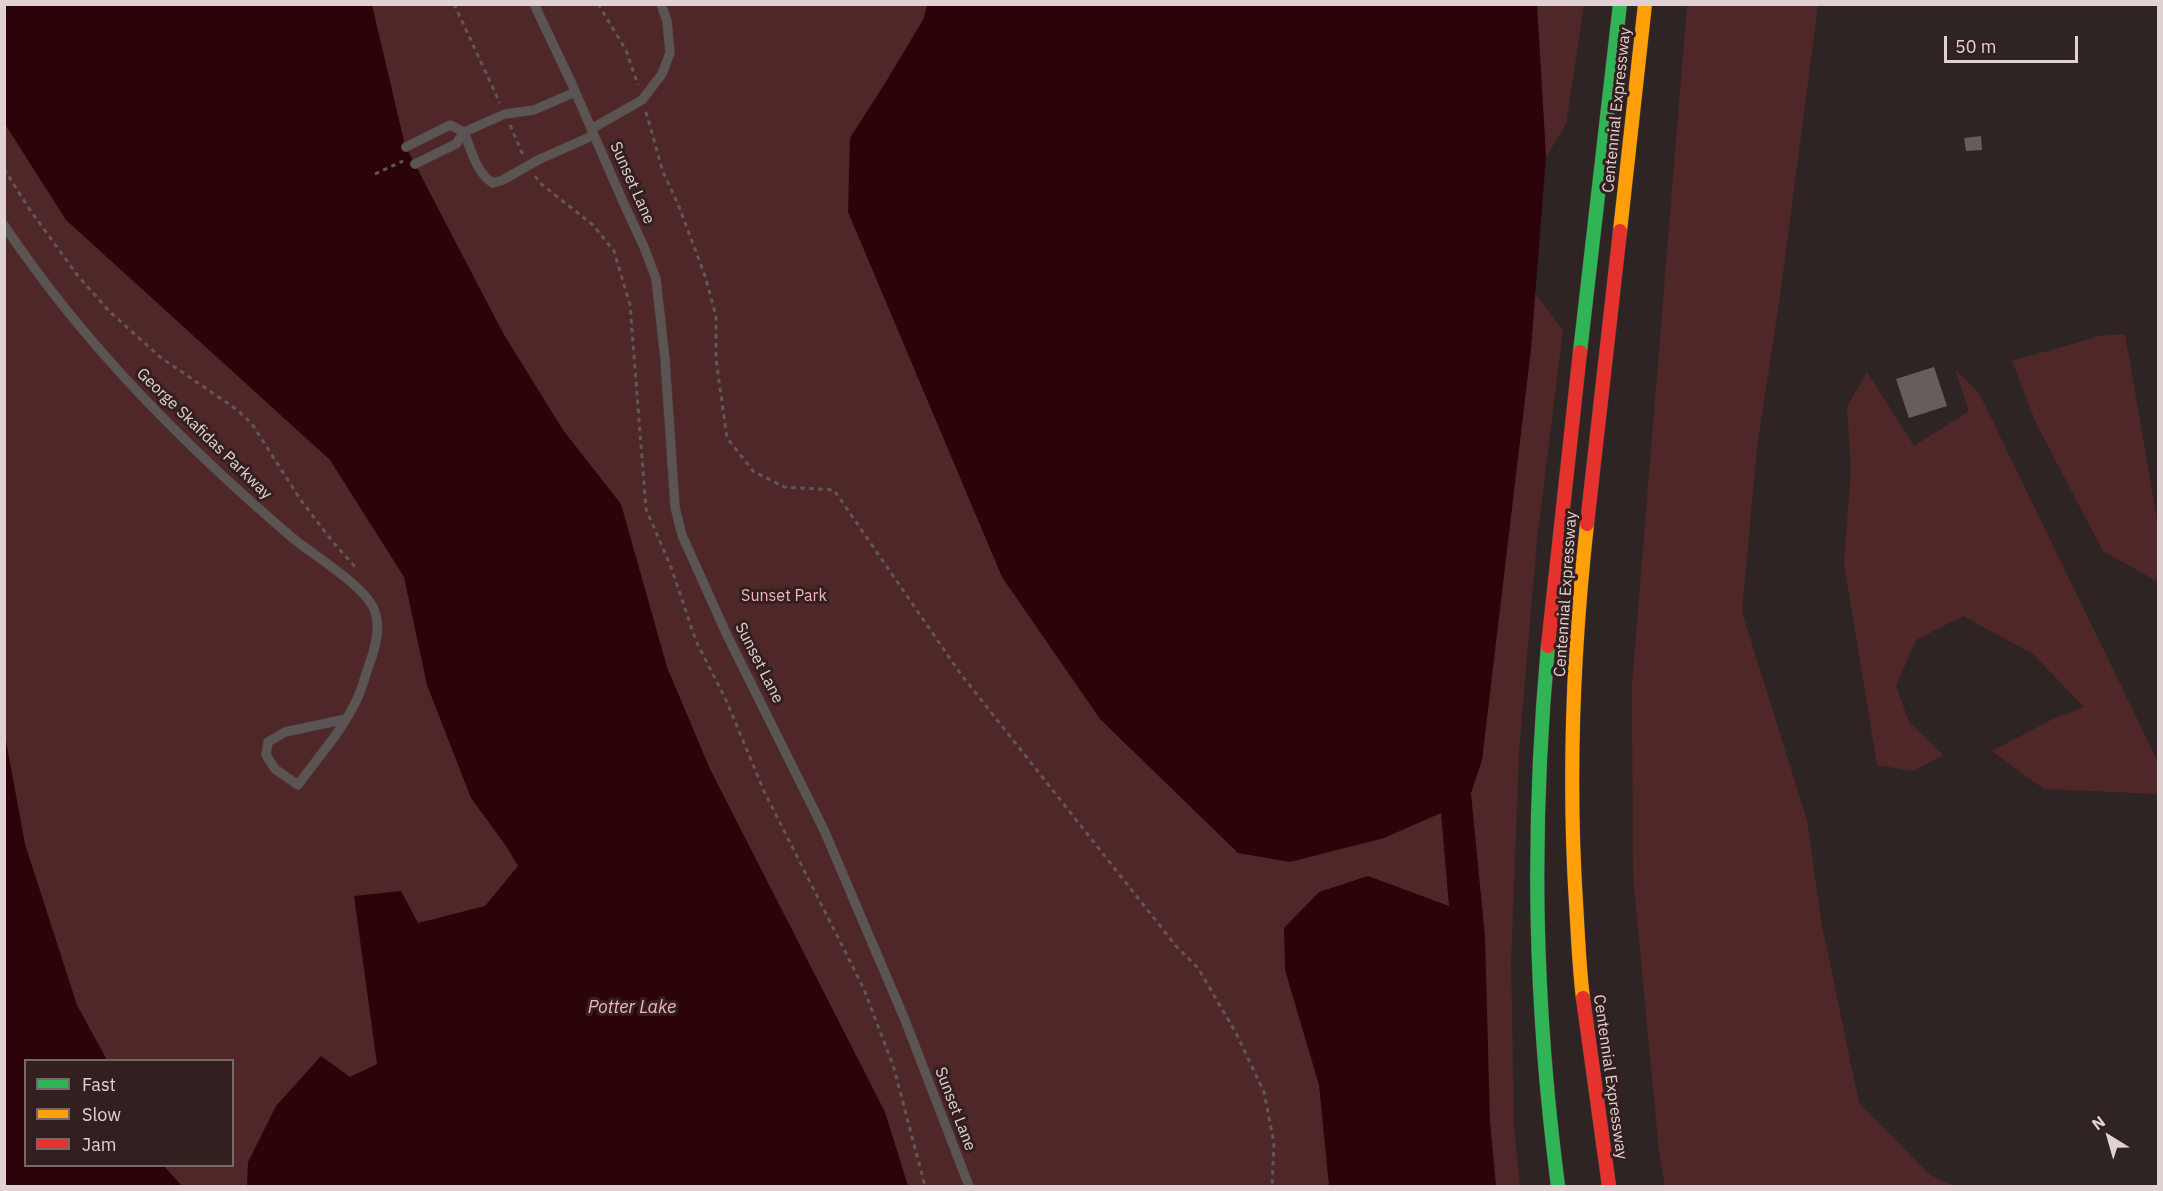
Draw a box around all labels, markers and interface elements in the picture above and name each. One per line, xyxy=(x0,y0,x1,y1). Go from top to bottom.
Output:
scale bar xyxy=(1947,24,2080,62)
street label: Centennial Expressway xyxy=(1599,26,1635,194)
text: 50 m xyxy=(1955,35,1997,58)
street label: Sunset Lane xyxy=(605,139,659,227)
street label: George Skafidas Parkway xyxy=(132,364,276,504)
street label: Centennial Expressway xyxy=(1551,510,1581,678)
park label: Sunset Park xyxy=(741,586,827,606)
street label: Sunset Lane xyxy=(731,620,787,706)
street label: Centennial Expressway xyxy=(1589,993,1631,1161)
water label: Potter Lake xyxy=(588,997,676,1019)
legend xyxy=(24,1059,234,1167)
street label: Sunset Lane xyxy=(930,1065,980,1153)
text: Fast xyxy=(82,1073,116,1096)
text: Slow xyxy=(82,1103,121,1126)
north arrow xyxy=(2079,1107,2139,1167)
text: N xyxy=(2088,1111,2109,1134)
text: Jam xyxy=(82,1133,117,1156)

